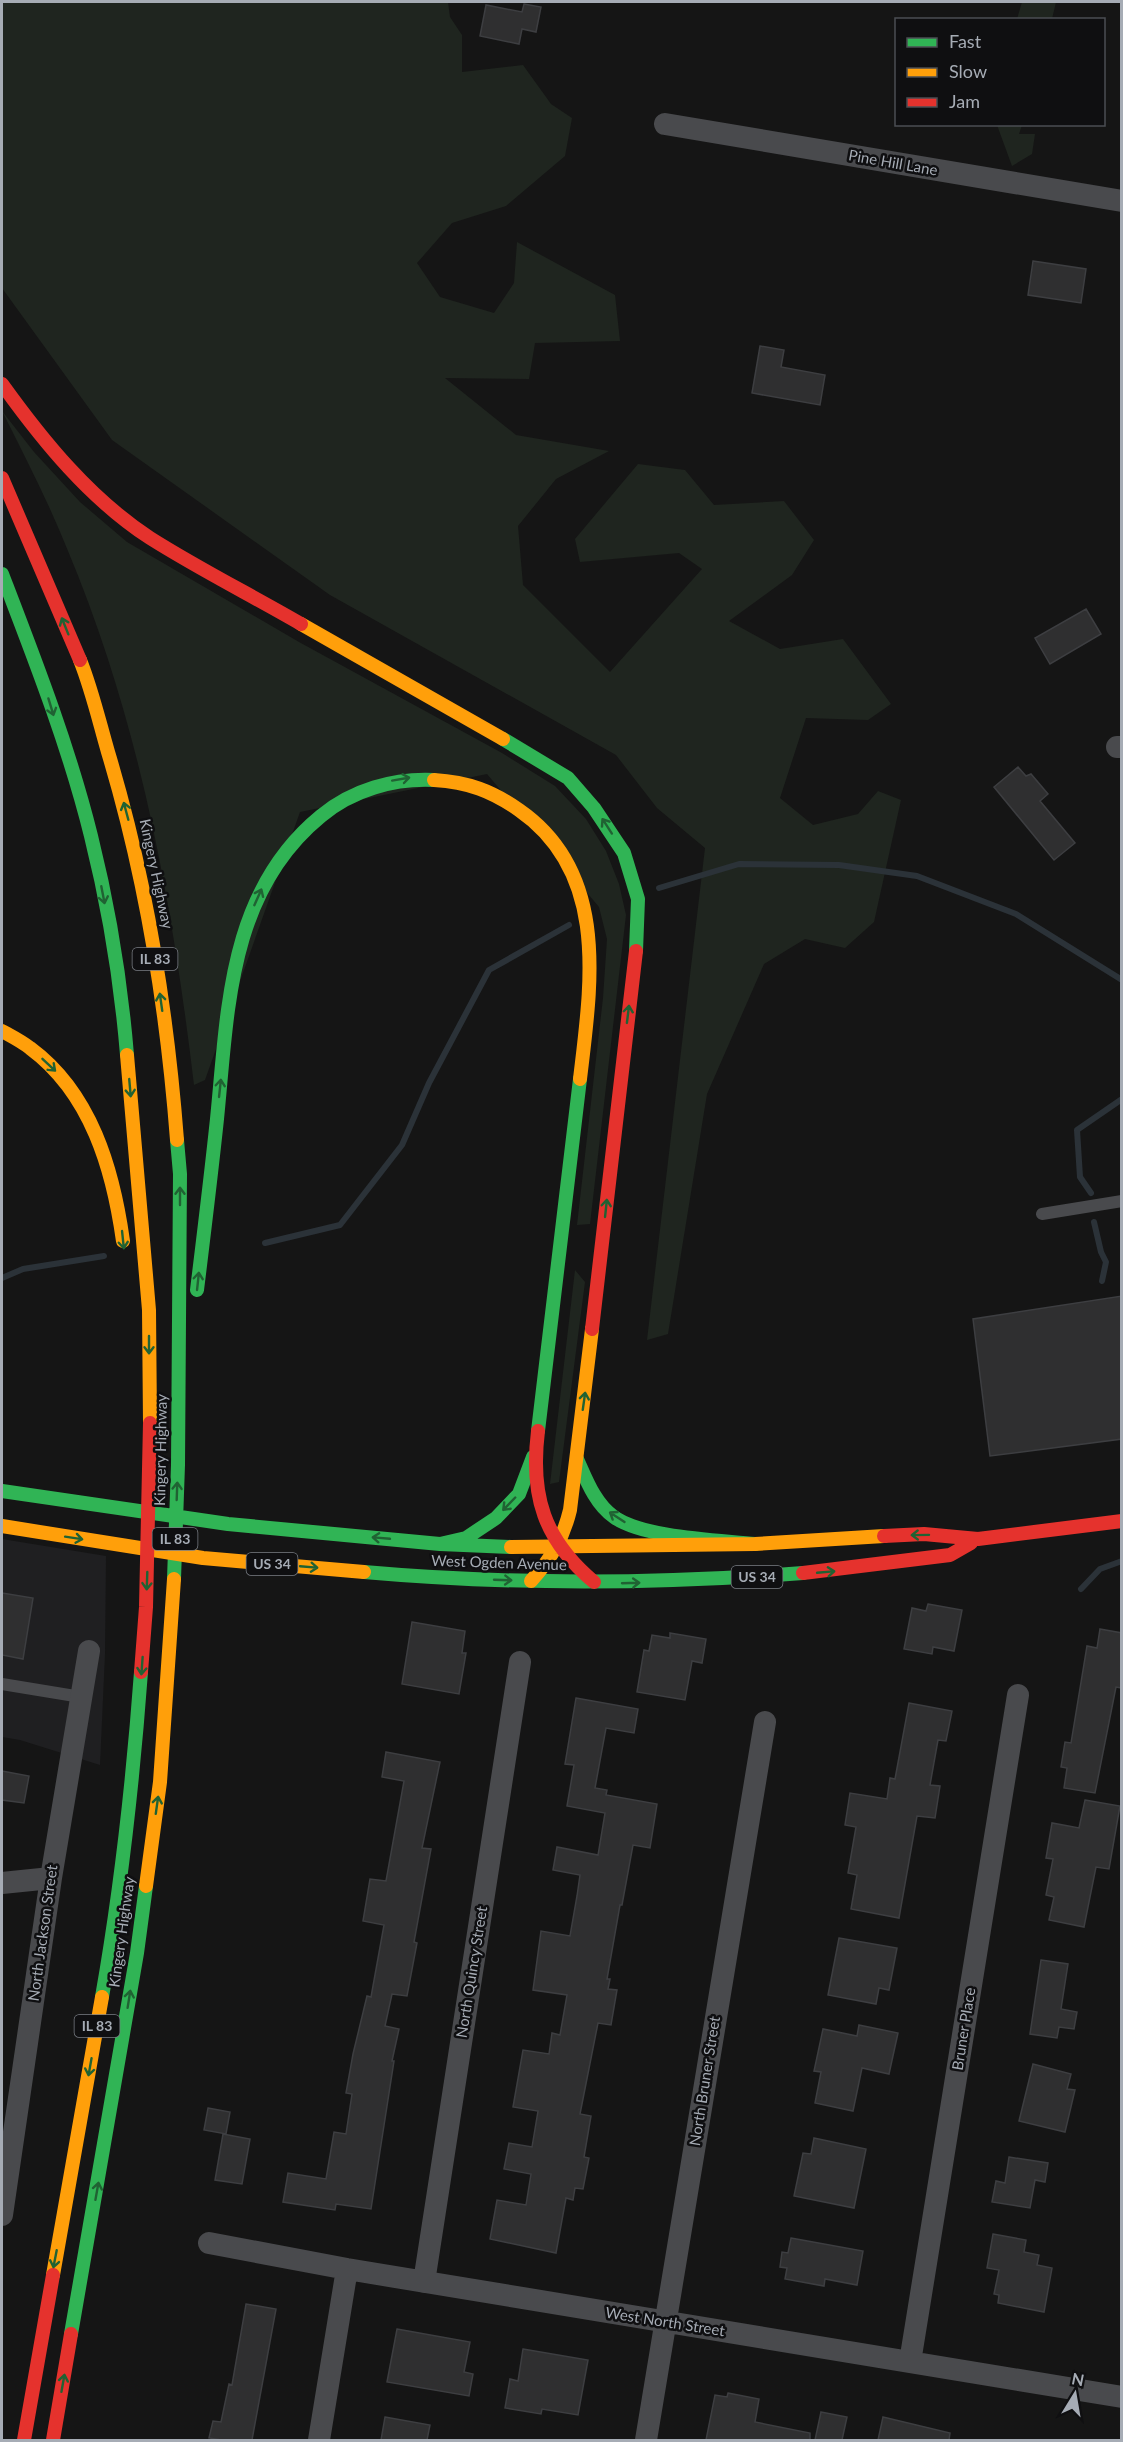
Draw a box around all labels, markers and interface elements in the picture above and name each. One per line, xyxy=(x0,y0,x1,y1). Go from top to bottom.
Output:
legend xyxy=(895,18,1105,126)
text: Fast xyxy=(949,30,982,52)
text: Slow xyxy=(949,60,987,82)
text: Jam xyxy=(949,90,980,112)
street label: Pine Hill Lane xyxy=(847,145,939,179)
one-way arrow xyxy=(59,617,70,635)
one-way arrow xyxy=(46,697,57,716)
one-way arrow xyxy=(391,774,411,785)
one-way arrow xyxy=(120,802,131,821)
street label: Kingery Highway xyxy=(137,817,177,931)
one-way arrow xyxy=(600,818,613,835)
one-way arrow xyxy=(97,886,109,905)
one-way arrow xyxy=(252,889,264,907)
road number: IL 83 xyxy=(132,948,178,970)
one-way arrow xyxy=(156,993,167,1013)
one-way arrow xyxy=(623,1004,634,1024)
one-way arrow xyxy=(41,1058,56,1072)
one-way arrow xyxy=(125,1078,136,1098)
one-way arrow xyxy=(215,1078,226,1098)
one-way arrow xyxy=(174,1187,185,1207)
one-way arrow xyxy=(601,1198,612,1218)
one-way arrow xyxy=(118,1230,129,1250)
one-way arrow xyxy=(193,1272,204,1292)
one-way arrow xyxy=(144,1335,155,1355)
one-way arrow xyxy=(578,1392,589,1412)
street label: Kingery Highway xyxy=(150,1394,170,1506)
one-way arrow xyxy=(171,1482,182,1502)
one-way arrow xyxy=(502,1496,517,1511)
one-way arrow xyxy=(609,1510,626,1522)
road number: IL 83 xyxy=(152,1528,198,1550)
one-way arrow xyxy=(910,1529,930,1541)
one-way arrow xyxy=(63,1532,83,1543)
one-way arrow xyxy=(372,1532,392,1543)
street label: West Ogden Avenue xyxy=(431,1551,567,1573)
road number: US 34 xyxy=(246,1553,298,1575)
one-way arrow xyxy=(298,1562,318,1573)
road number: US 34 xyxy=(732,1566,783,1588)
one-way arrow xyxy=(815,1566,835,1577)
one-way arrow xyxy=(141,1571,153,1591)
one-way arrow xyxy=(493,1575,513,1586)
one-way arrow xyxy=(621,1577,641,1588)
one-way arrow xyxy=(136,1655,147,1675)
one-way arrow xyxy=(151,1796,162,1816)
street label: North Jackson Street xyxy=(24,1863,61,2002)
street label: Kingery Highway xyxy=(104,1875,138,1989)
street label: North Quincy Street xyxy=(452,1904,490,2039)
street label: Bruner Place xyxy=(948,1986,978,2072)
one-way arrow xyxy=(124,1989,135,2009)
street label: North Bruner Street xyxy=(685,2014,723,2147)
road number: IL 83 xyxy=(74,2015,120,2037)
one-way arrow xyxy=(85,2057,96,2077)
one-way arrow xyxy=(92,2181,103,2201)
one-way arrow xyxy=(50,2249,61,2268)
street label: West North Street xyxy=(604,2303,727,2339)
north arrow xyxy=(1045,2364,1105,2424)
text: N xyxy=(1070,2368,1086,2389)
one-way arrow xyxy=(58,2373,69,2393)

